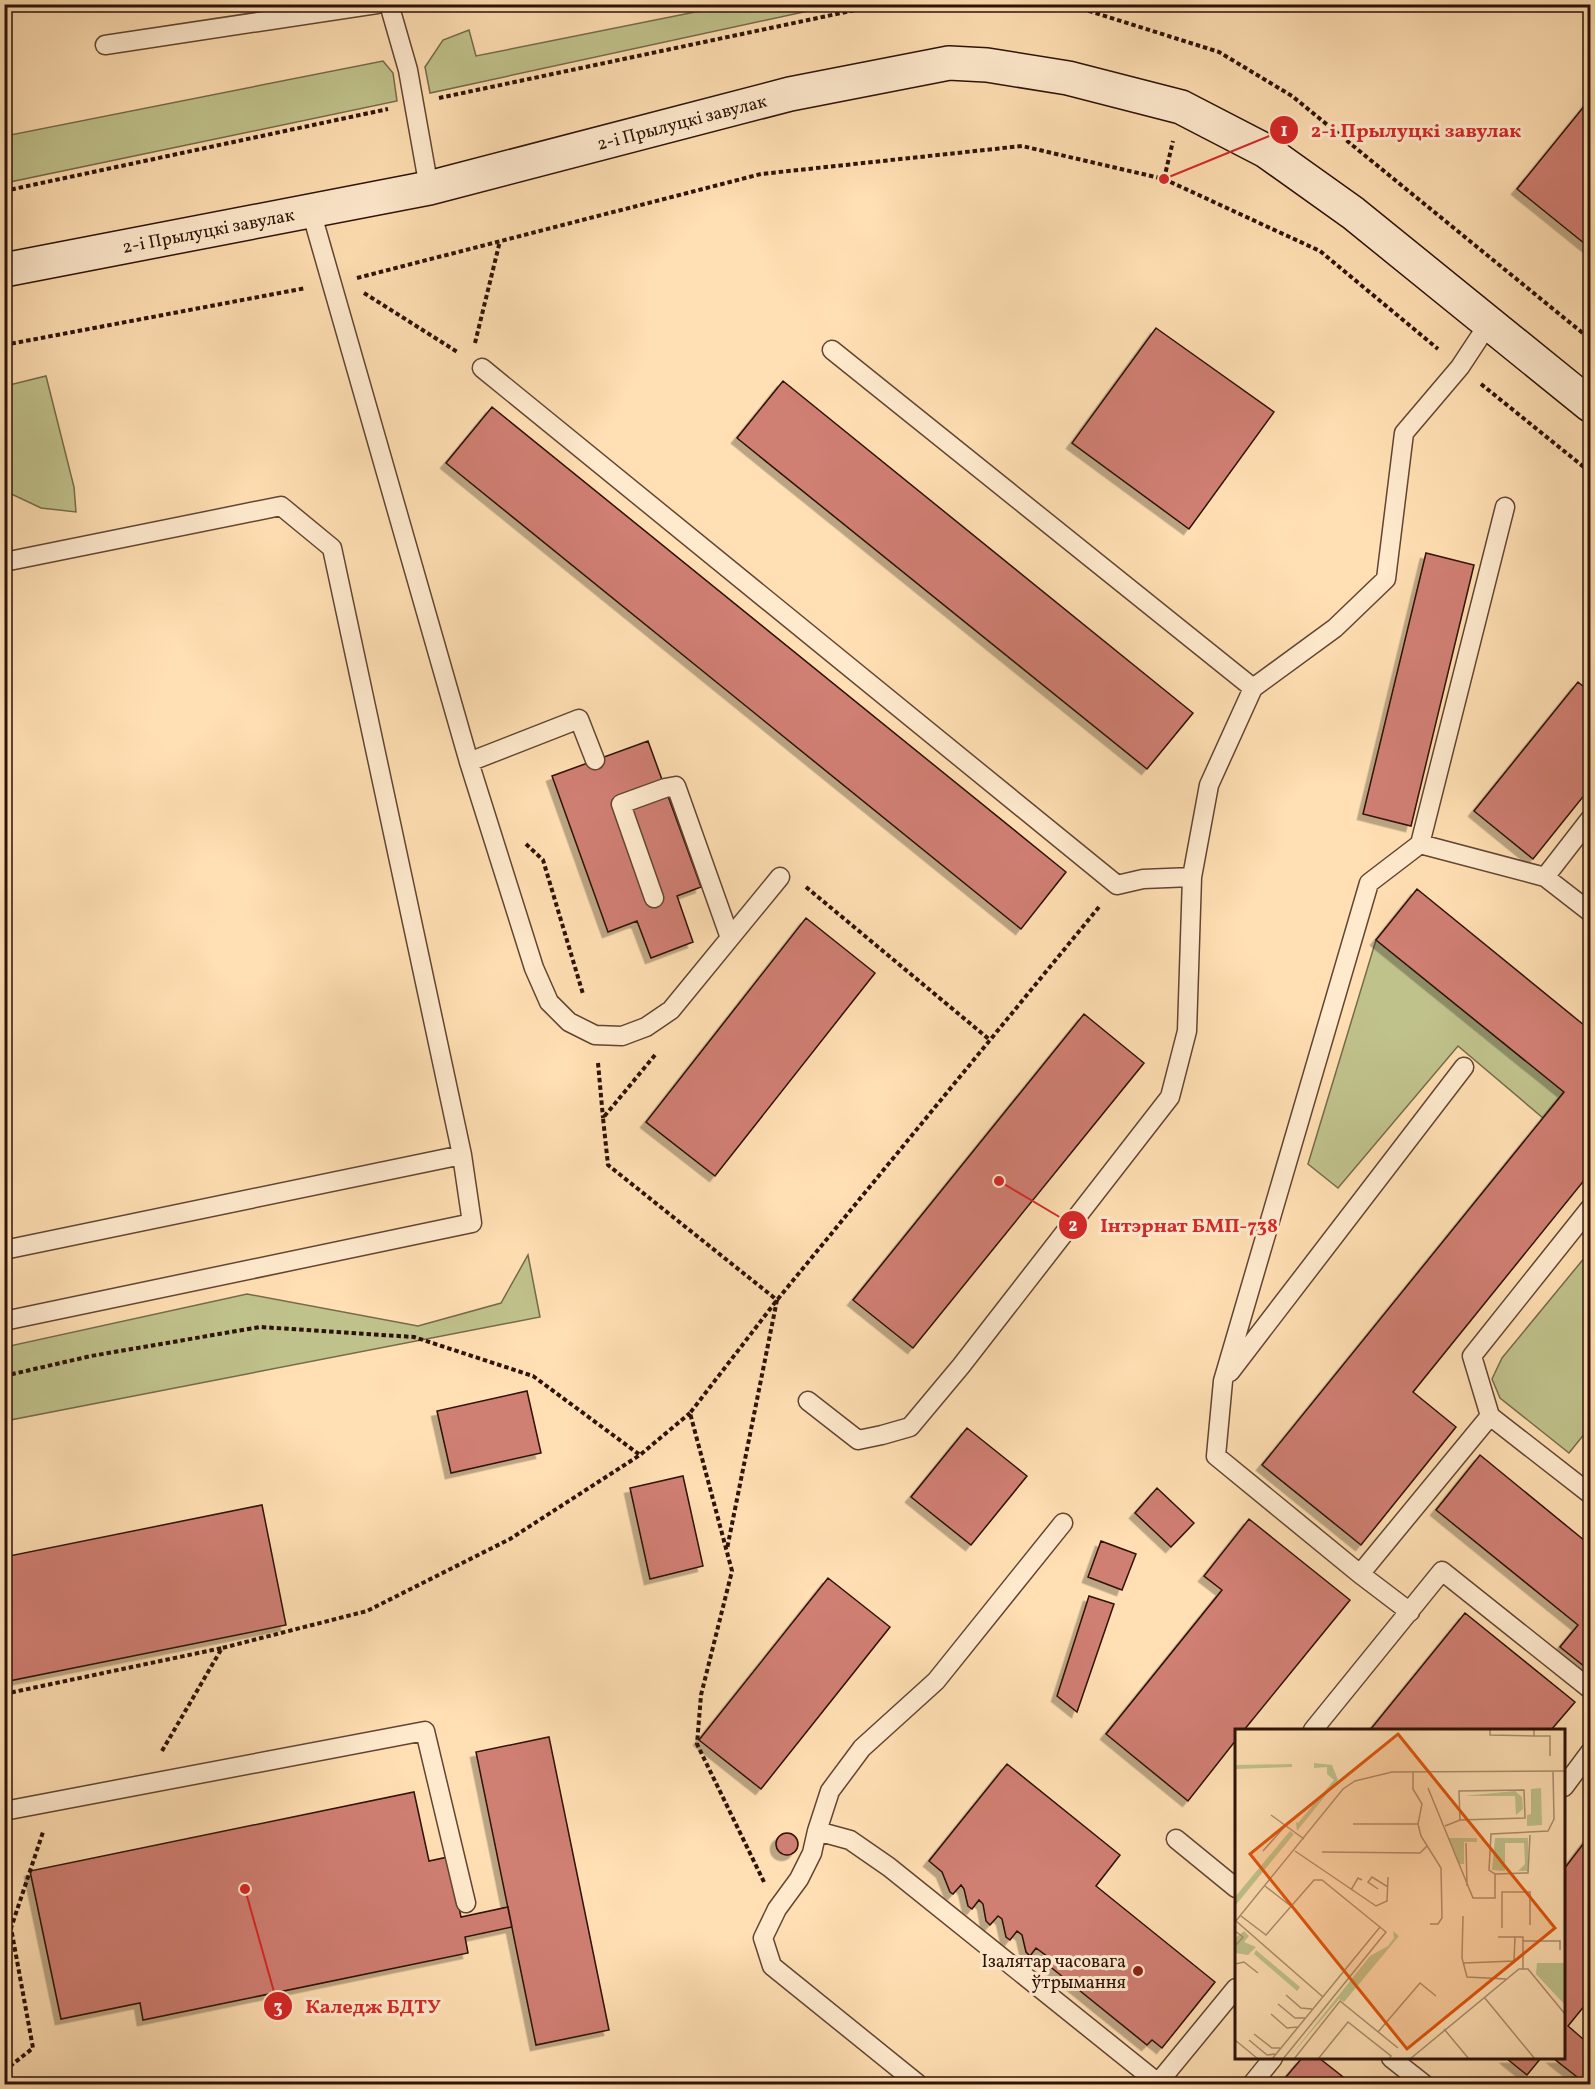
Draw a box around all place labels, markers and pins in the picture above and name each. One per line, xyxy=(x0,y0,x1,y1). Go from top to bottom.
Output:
callout: 2-і Прылуцкі завулак xyxy=(1269,111,1534,149)
callout: Інтэрнат БМП-738 xyxy=(1058,1206,1290,1244)
place label: Ізалятар часовага ўтрымання xyxy=(982,1950,1126,1996)
marker: Ізалятар часовага ўтрымання xyxy=(1131,1964,1145,1978)
callout: Каледж БДТУ xyxy=(263,1987,453,2025)

